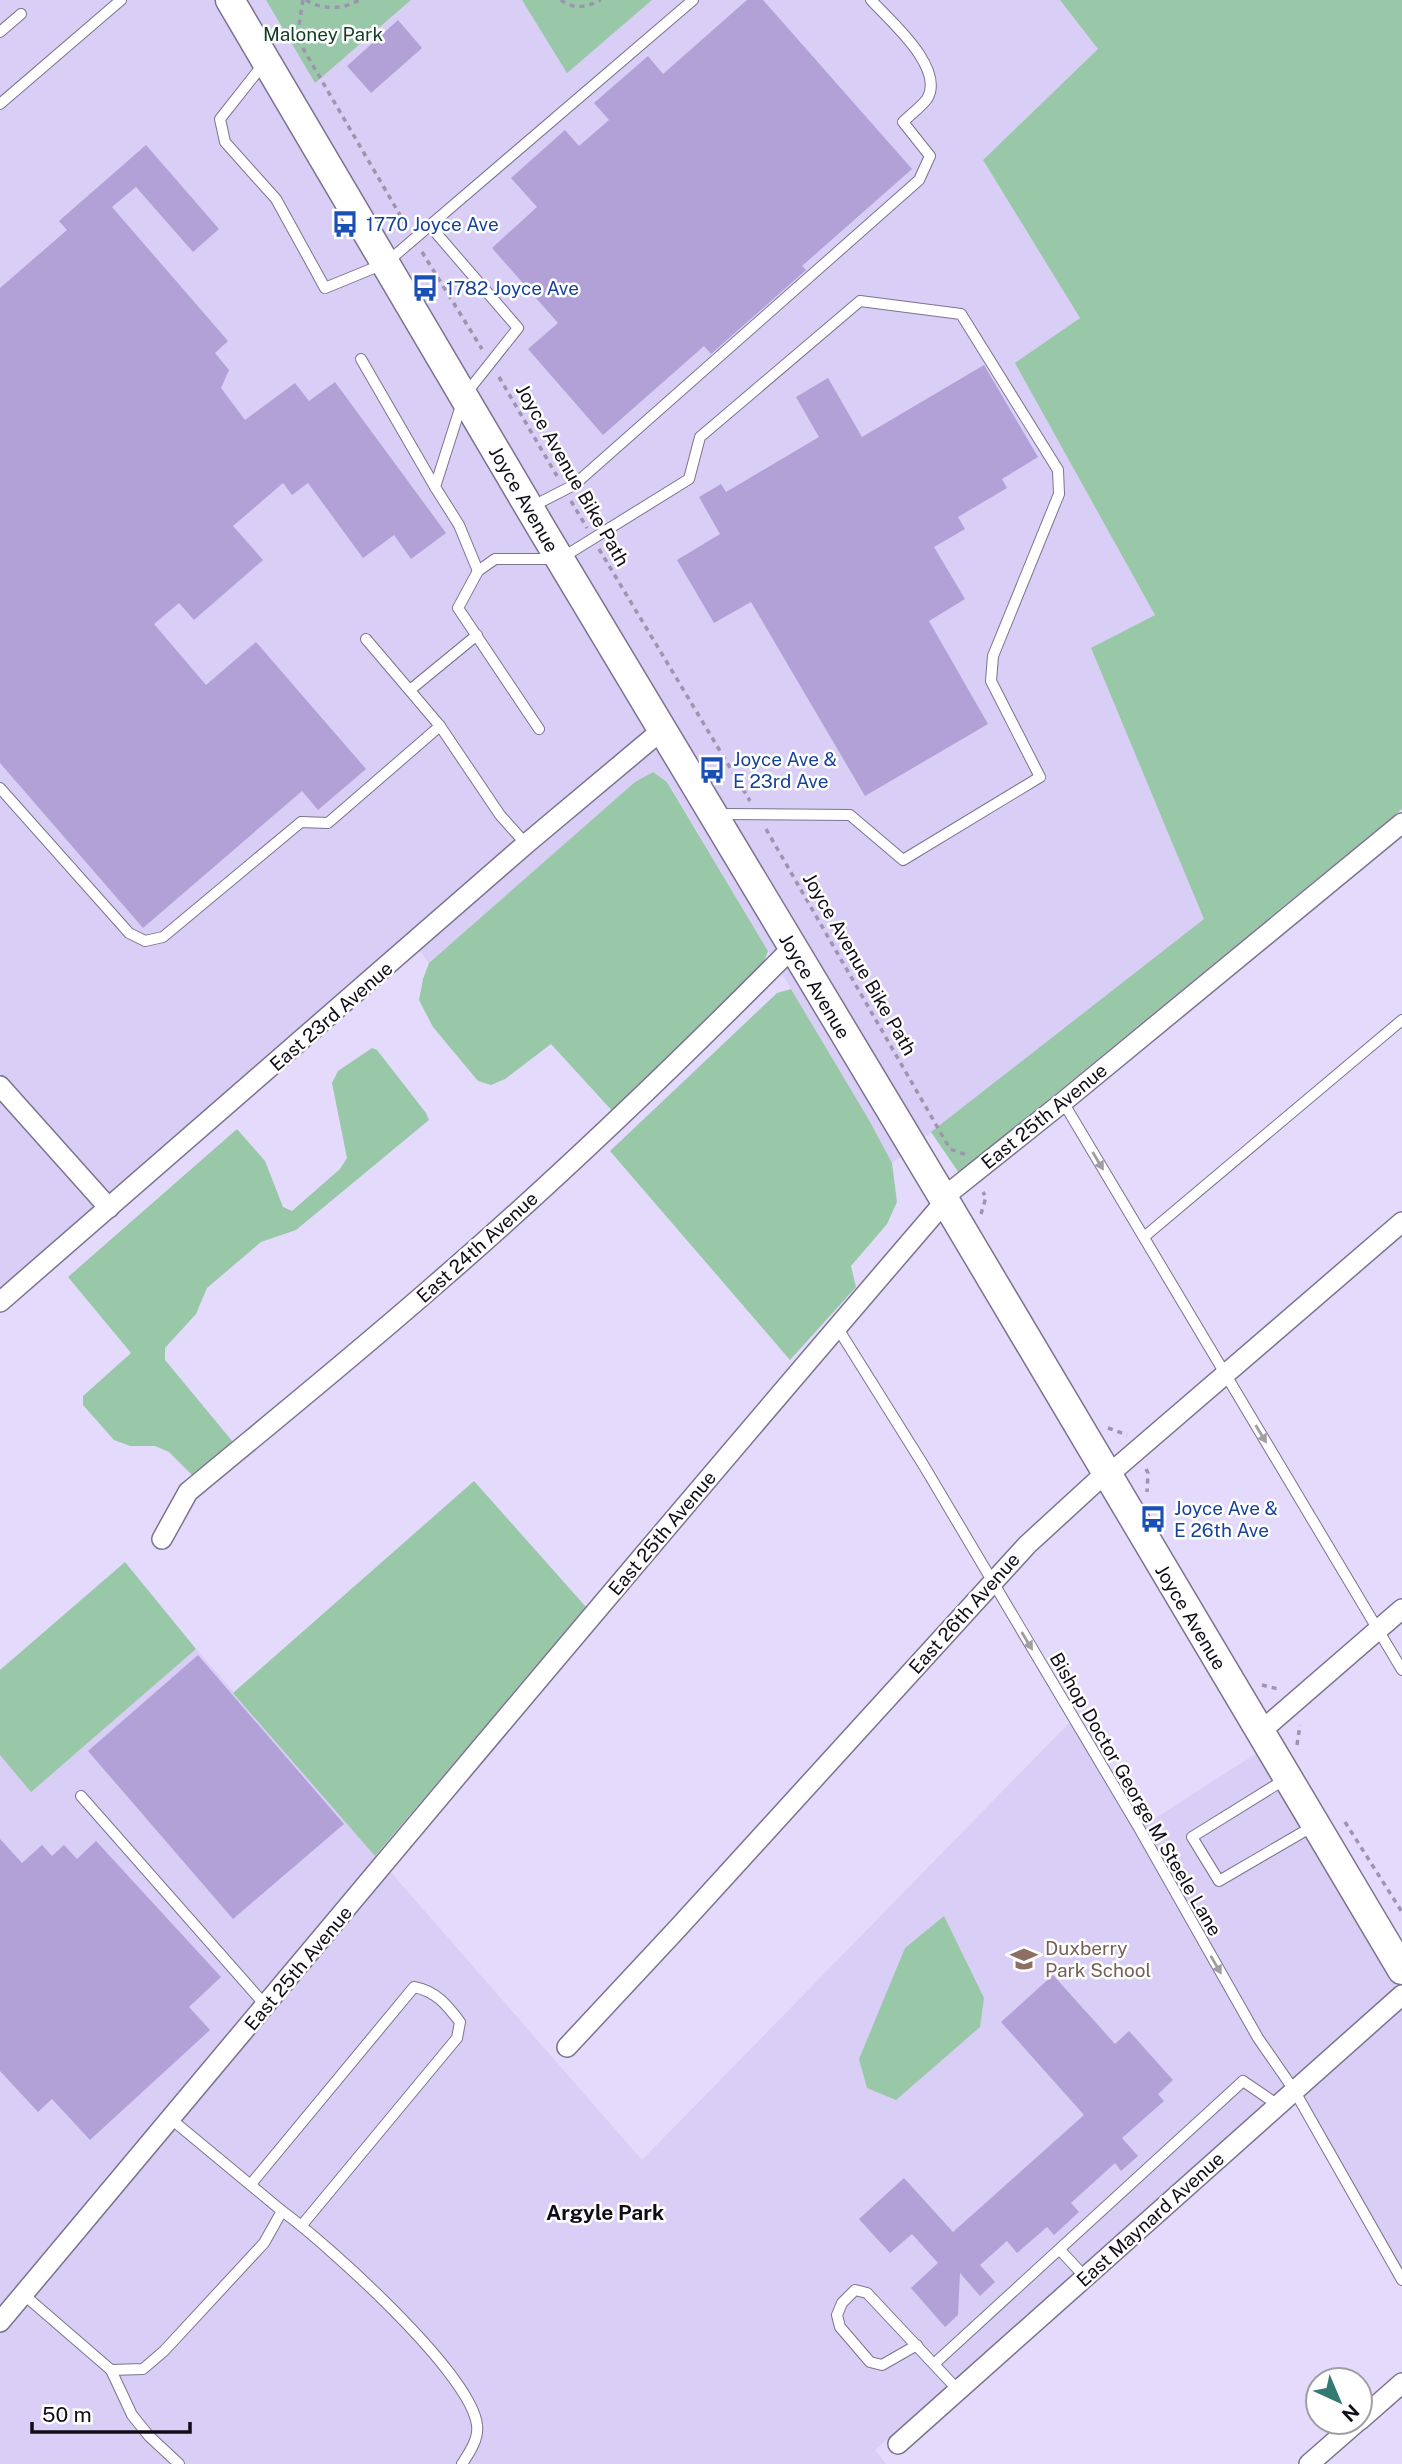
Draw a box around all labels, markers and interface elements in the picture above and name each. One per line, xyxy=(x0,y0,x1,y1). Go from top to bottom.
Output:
park label: Maloney Park xyxy=(263,23,383,45)
bus stop icon: 1770 Joyce Ave xyxy=(330,209,360,239)
place label: 1770 Joyce Ave xyxy=(366,213,499,235)
bus stop icon: 1782 Joyce Ave xyxy=(410,273,440,303)
place label: 1782 Joyce Ave xyxy=(446,277,579,299)
street label: Joyce Avenue Bike Path xyxy=(511,380,635,570)
street label: Joyce Avenue xyxy=(484,442,564,556)
place label: Joyce Ave & E 23rd Ave xyxy=(733,748,837,792)
bus stop icon: Joyce Ave & E 23rd Ave xyxy=(697,755,727,785)
street label: Joyce Avenue Bike Path xyxy=(798,869,922,1059)
street label: Joyce Avenue xyxy=(775,929,855,1043)
street label: East 23rd Avenue xyxy=(265,957,397,1075)
street label: East 25th Avenue xyxy=(977,1059,1111,1173)
one-way arrow xyxy=(1092,1151,1105,1170)
street label: East 24th Avenue xyxy=(412,1187,542,1307)
one-way arrow xyxy=(1255,1424,1267,1443)
street label: East 25th Avenue xyxy=(604,1466,720,1600)
place label: Joyce Ave & E 26th Ave xyxy=(1174,1497,1278,1541)
bus stop icon: Joyce Ave & E 26th Ave xyxy=(1138,1504,1168,1534)
street label: East 26th Avenue xyxy=(904,1548,1024,1678)
street label: Joyce Avenue xyxy=(1151,1560,1231,1674)
one-way arrow xyxy=(1021,1632,1033,1651)
street label: Bishop Doctor George M Steele Lane xyxy=(1046,1648,1226,1940)
street label: East 25th Avenue xyxy=(240,1901,356,2035)
place label: Duxberry Park School xyxy=(1045,1937,1151,1981)
school or university icon: Duxberry Park School xyxy=(1009,1944,1039,1974)
one-way arrow xyxy=(1210,1955,1222,1974)
street label: East Maynard Avenue xyxy=(1072,2147,1228,2291)
district label: Argyle Park xyxy=(546,2200,664,2225)
north arrow xyxy=(1304,2366,1374,2436)
scale bar xyxy=(32,2390,189,2434)
text: N xyxy=(1338,2400,1364,2426)
text: 50 m xyxy=(42,2402,92,2427)

